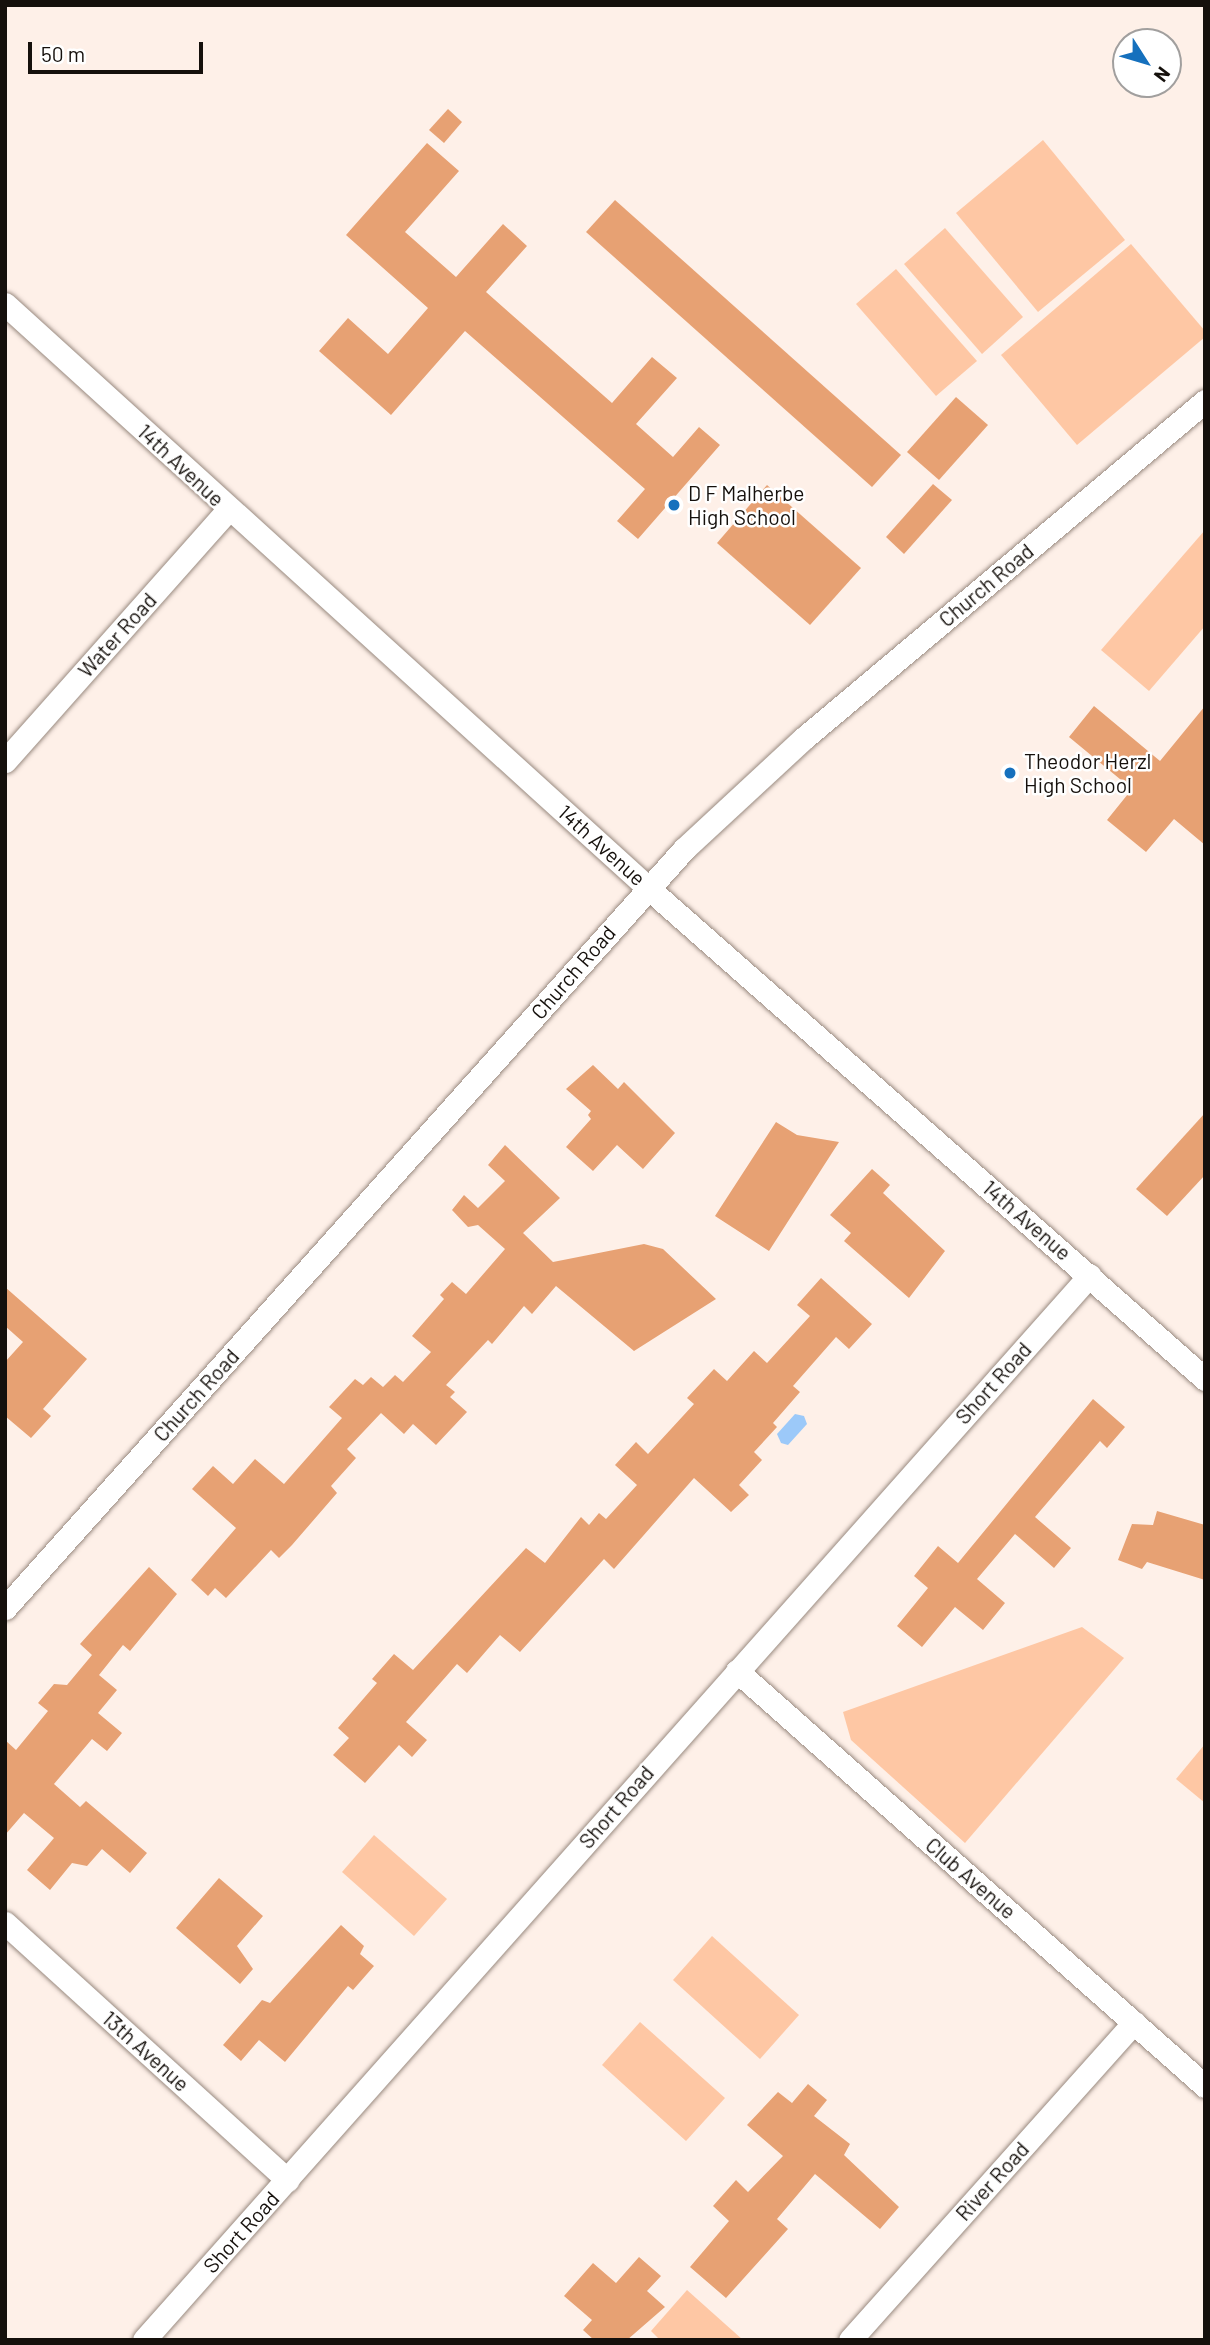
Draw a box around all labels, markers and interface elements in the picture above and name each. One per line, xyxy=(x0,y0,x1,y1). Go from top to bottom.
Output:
scale bar xyxy=(32,28,206,72)
north arrow xyxy=(1112,28,1182,98)
text: 50 m xyxy=(41,41,85,66)
text: N xyxy=(1150,63,1176,87)
street label: 14th Avenue xyxy=(133,419,229,511)
place label: D F Malherbe High School xyxy=(688,480,804,530)
marker: D F Malherbe High School xyxy=(666,497,682,513)
street label: Church Road xyxy=(934,538,1038,632)
street label: Water Road xyxy=(73,588,161,682)
place label: Theodor Herzl High School xyxy=(1024,748,1151,798)
marker: Theodor Herzl High School xyxy=(1002,765,1018,781)
street label: 14th Avenue xyxy=(553,799,651,891)
street label: Church Road xyxy=(526,920,620,1024)
street label: 14th Avenue xyxy=(978,1175,1076,1265)
street label: Short Road xyxy=(950,1337,1036,1429)
street label: Church Road xyxy=(148,1344,244,1446)
street label: Short Road xyxy=(573,1761,659,1853)
street label: Club Avenue xyxy=(921,1832,1021,1924)
street label: 13th Avenue xyxy=(97,2005,195,2097)
street label: River Road xyxy=(950,2136,1034,2226)
street label: Short Road xyxy=(198,2186,284,2278)

